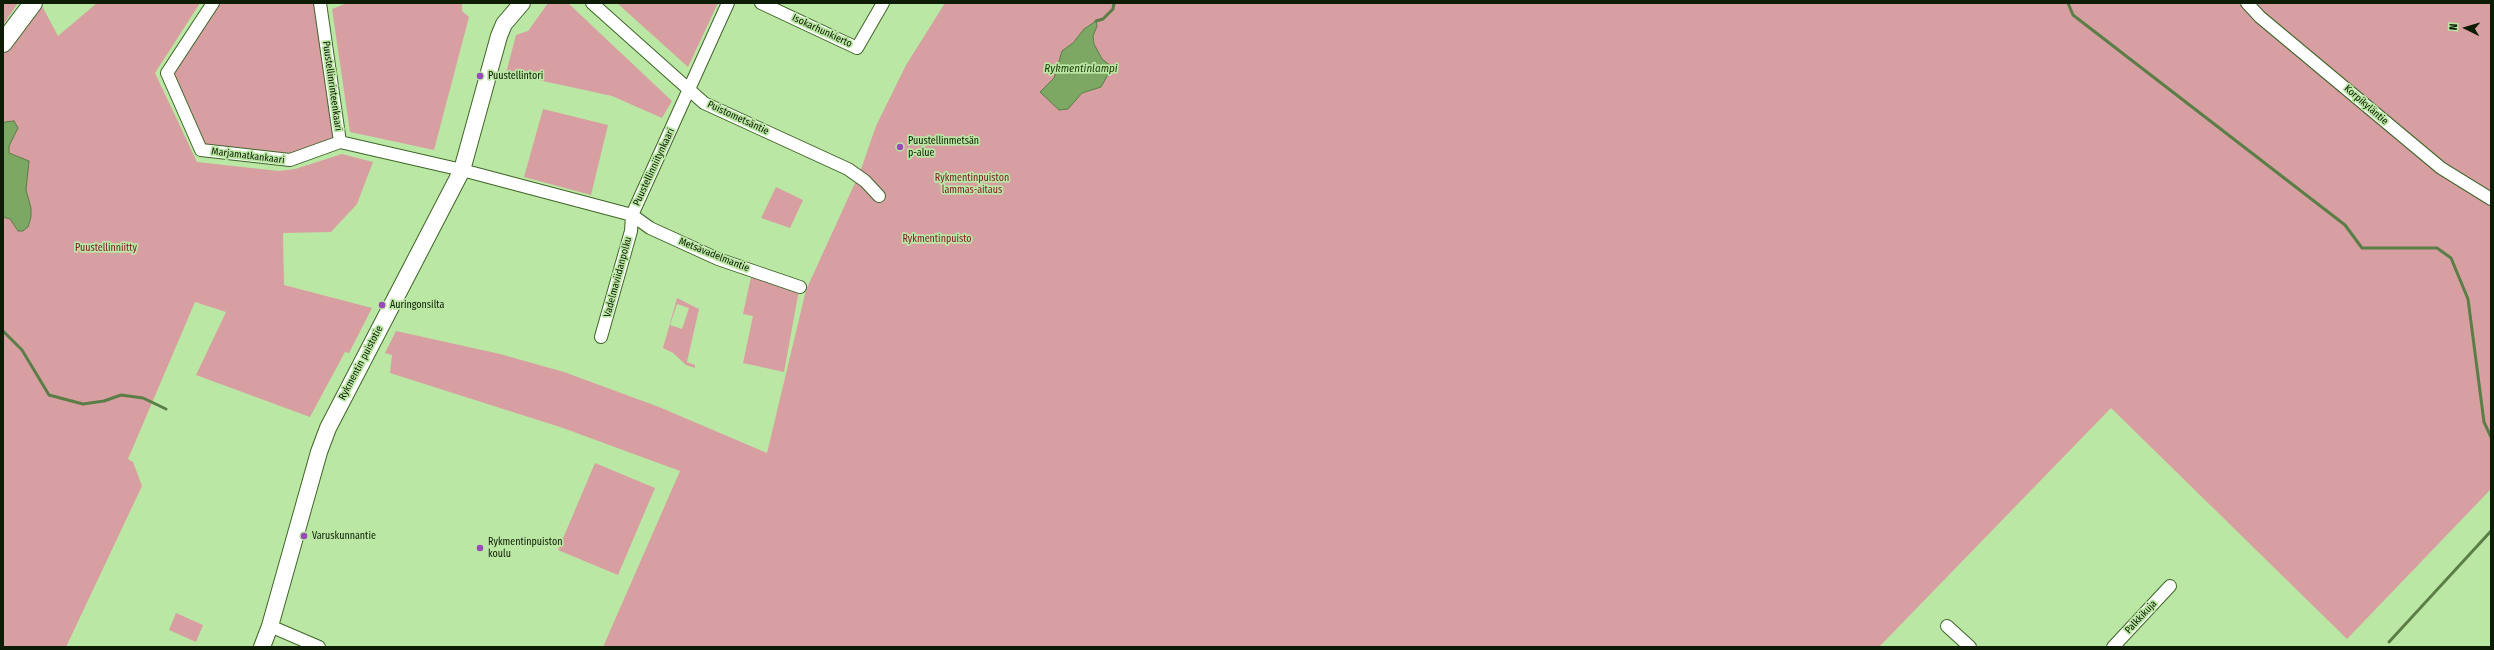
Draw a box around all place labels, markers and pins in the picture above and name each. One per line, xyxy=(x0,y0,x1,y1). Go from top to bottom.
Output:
place label: Puustellintori xyxy=(488,70,543,82)
marker: Puustellintori xyxy=(475,71,485,81)
place label: Puustellinmetsän p-alue xyxy=(908,135,979,158)
marker: Puustellinmetsän p-alue xyxy=(895,142,905,152)
place label: Auringonsilta xyxy=(390,299,444,311)
marker: Auringonsilta xyxy=(377,300,387,310)
place label: Varuskunnantie xyxy=(312,530,376,542)
marker: Varuskunnantie xyxy=(299,531,309,541)
place label: Rykmentinpuiston koulu xyxy=(488,536,563,560)
marker: Rykmentinpuiston koulu xyxy=(475,543,485,553)

